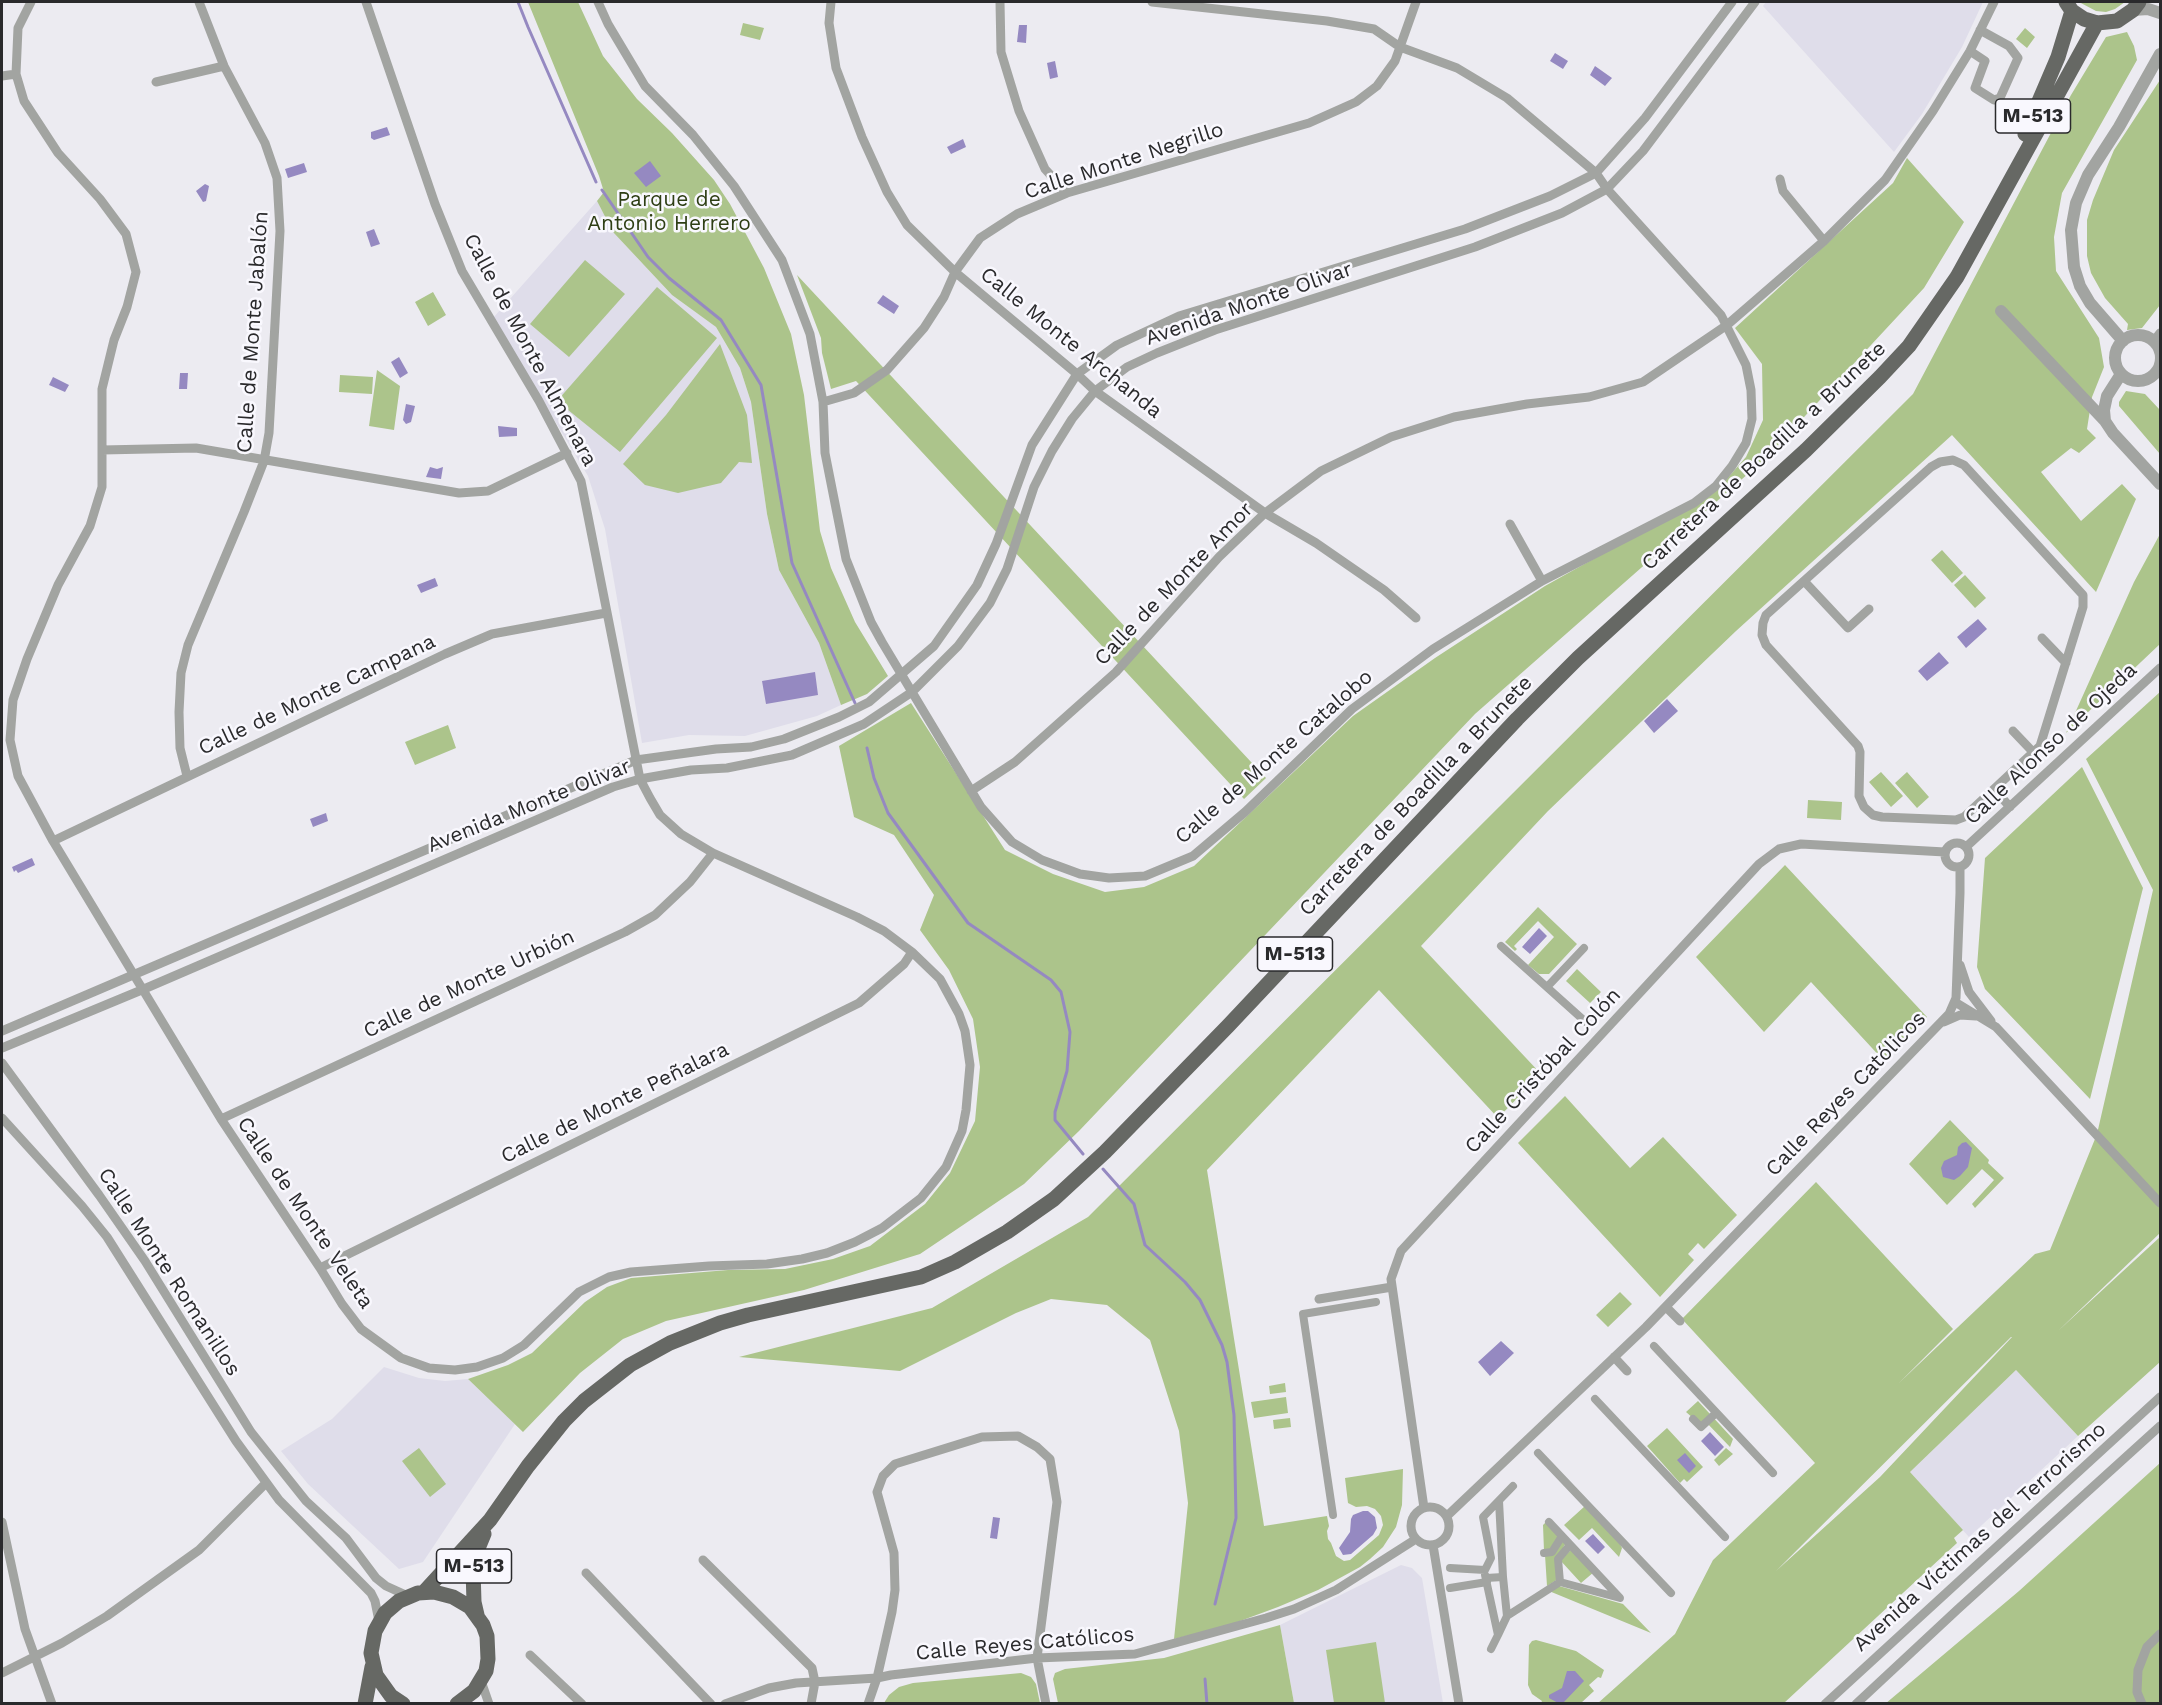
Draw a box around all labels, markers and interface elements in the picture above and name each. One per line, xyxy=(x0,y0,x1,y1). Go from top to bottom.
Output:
road number: M-513 xyxy=(1996,99,2070,133)
street label: Calle Monte Negrillo xyxy=(1021,117,1227,205)
park label: Parque de Antonio Herrero xyxy=(587,187,751,237)
street label: Calle de Monte Jabalón xyxy=(232,210,274,454)
street label: Calle de Monte Almenara xyxy=(458,229,602,471)
street label: Avenida Monte Olivar xyxy=(1142,257,1356,351)
street label: Calle Monte Archanda xyxy=(975,262,1167,424)
street label: Carretera de Boadilla a Brunete xyxy=(1637,336,1891,576)
street label: Calle de Monte Amor xyxy=(1089,497,1259,671)
street label: Calle de Monte Campana xyxy=(195,629,439,761)
street label: Calle Alonso de Ojeda xyxy=(1960,658,2142,830)
street label: Calle de Monte Catalobo xyxy=(1170,664,1378,850)
street label: Carretera de Boadilla a Brunete xyxy=(1294,671,1538,921)
street label: Avenida Monte Olivar xyxy=(424,754,634,858)
street label: Calle de Monte Urbión xyxy=(360,924,578,1044)
road number: M-513 xyxy=(1258,937,1332,971)
street label: Calle Cristóbal Colón xyxy=(1460,983,1626,1159)
street label: Calle Reyes Católicos xyxy=(1761,1006,1931,1182)
street label: Calle de Monte Peñalara xyxy=(497,1037,733,1169)
street label: Calle de Monte Veleta xyxy=(231,1112,379,1314)
street label: Calle Monte Romanillos xyxy=(92,1163,246,1381)
street label: Avenida Víctimas del Terrorismo xyxy=(1849,1417,2111,1657)
road number: M-513 xyxy=(436,1549,512,1583)
street label: Calle Reyes Católicos xyxy=(915,1622,1135,1666)

